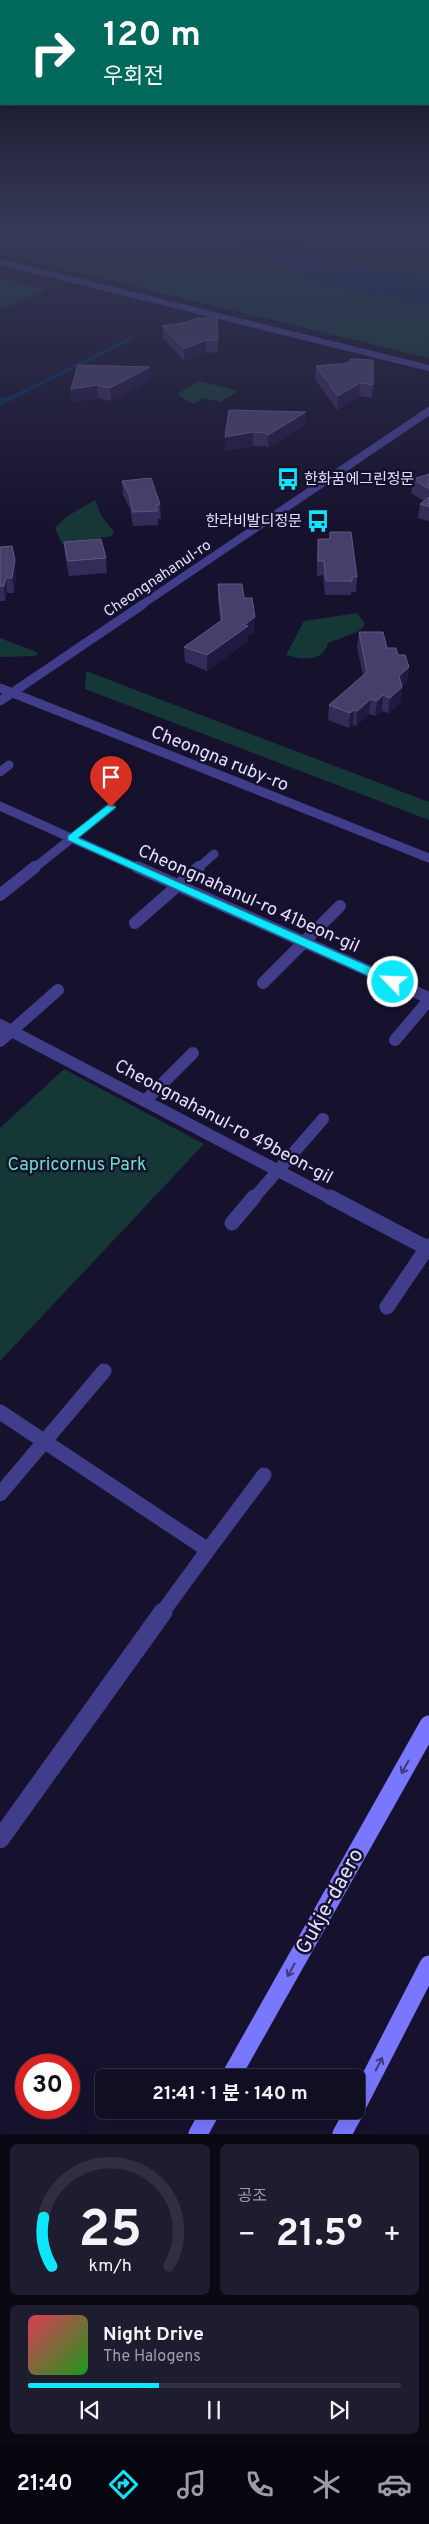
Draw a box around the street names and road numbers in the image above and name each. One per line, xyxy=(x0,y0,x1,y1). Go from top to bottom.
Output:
street label: Cheongnahanul-ro xyxy=(100,536,215,622)
street label: Cheongna ruby-ro xyxy=(147,721,292,798)
street label: Cheongnahanul-ro 41beon-gil xyxy=(134,840,363,959)
street label: Cheongnahanul-ro 49beon-gil xyxy=(110,1055,336,1190)
street label: Gukje-daero xyxy=(290,1844,370,1959)

